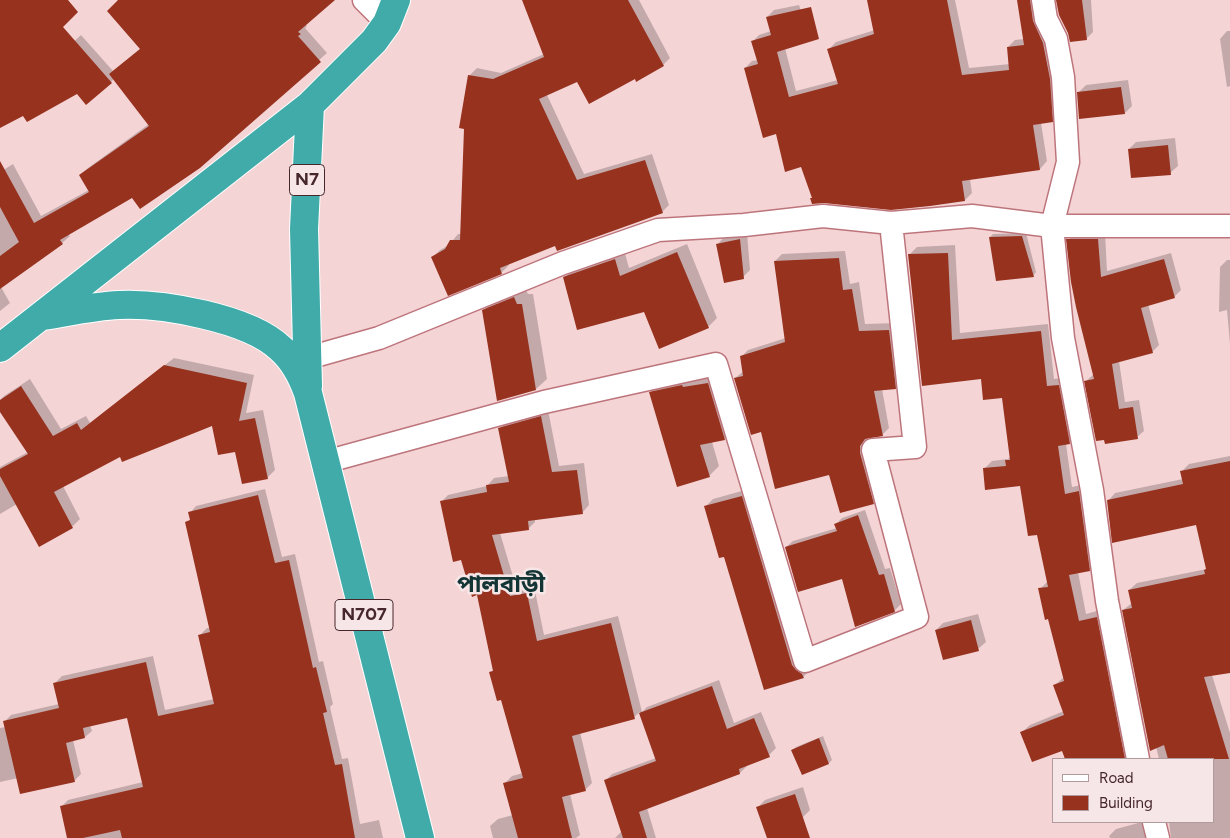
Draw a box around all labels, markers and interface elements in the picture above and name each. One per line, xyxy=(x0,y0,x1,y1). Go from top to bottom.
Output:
road number: N7 xyxy=(290,164,324,196)
district label: পালবাড়ী xyxy=(457,571,545,599)
road number: N707 xyxy=(335,600,393,630)
legend xyxy=(1052,758,1215,823)
text: Road xyxy=(1099,769,1134,787)
text: Building xyxy=(1099,794,1153,812)

